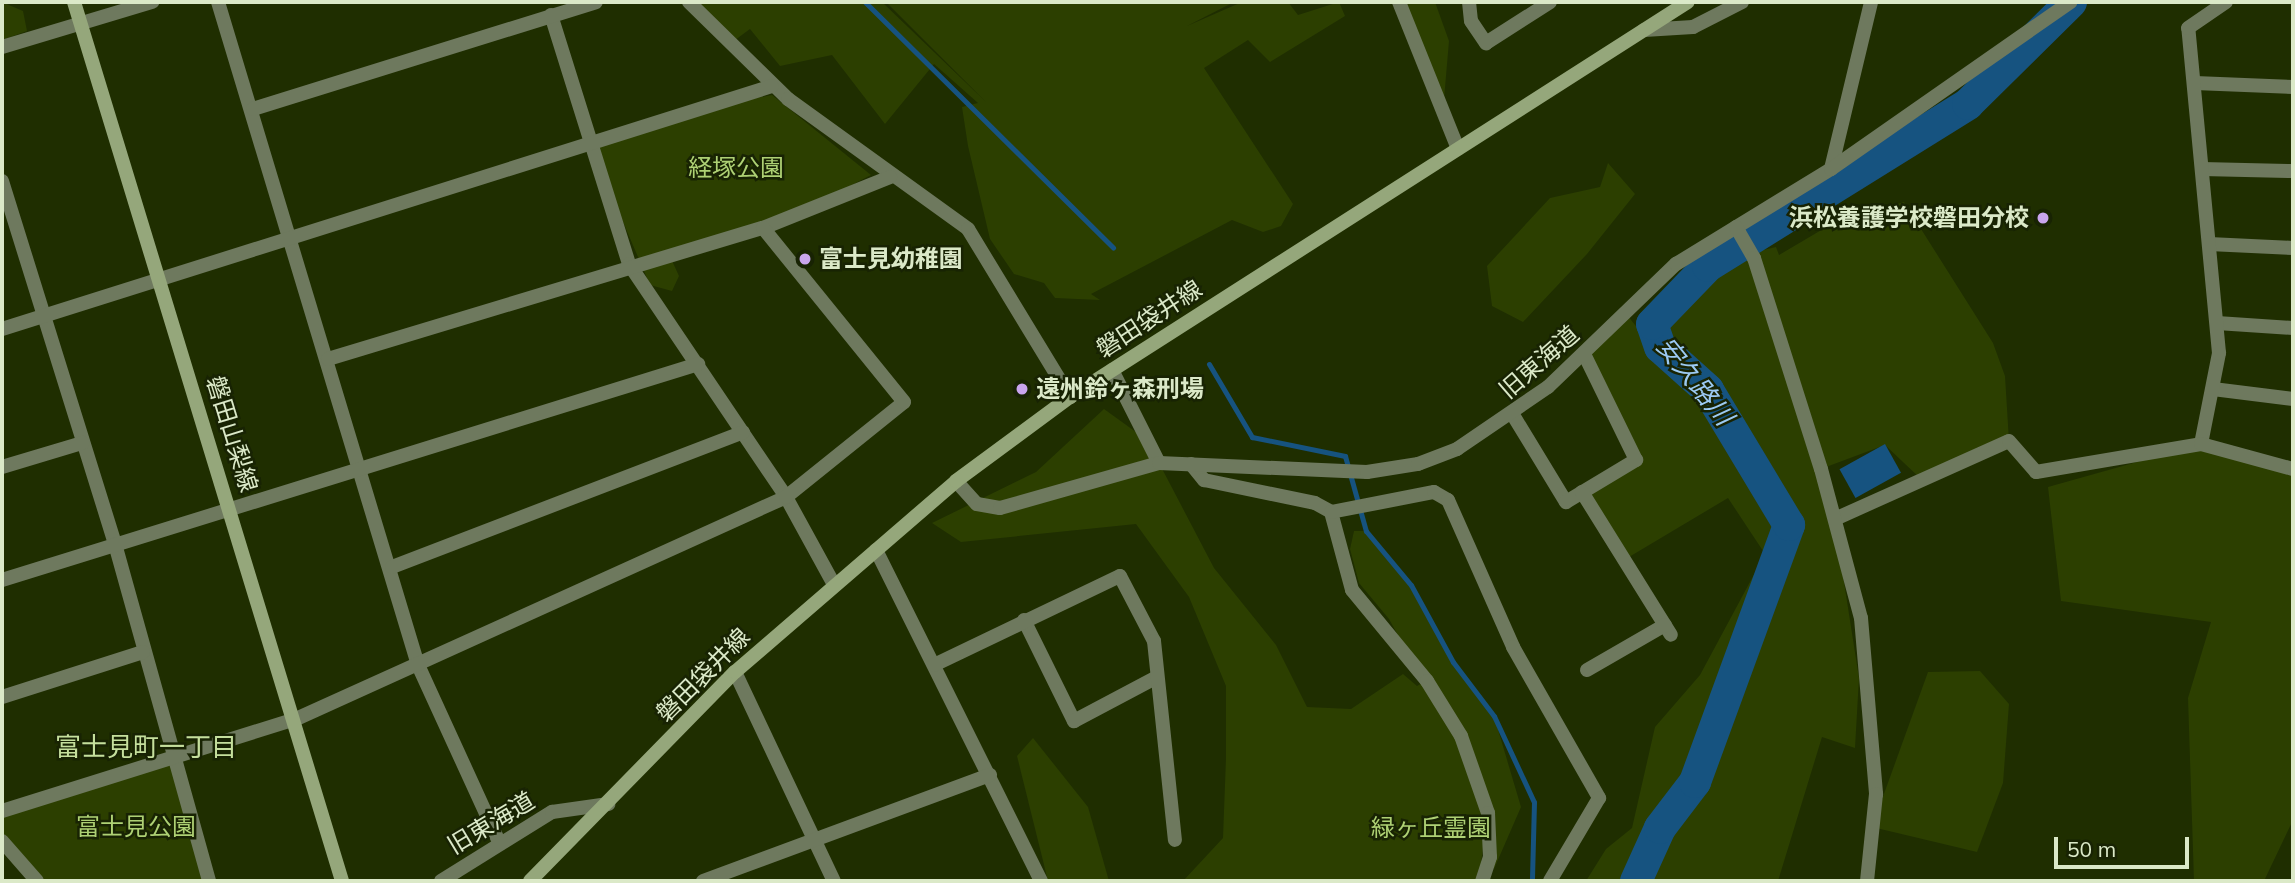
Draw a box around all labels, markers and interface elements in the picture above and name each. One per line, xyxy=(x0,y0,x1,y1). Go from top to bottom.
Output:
park label: 経塚公園 xyxy=(688,154,784,182)
place label: 浜松養護学校磐田分校 xyxy=(1789,204,2029,232)
marker: 浜松養護学校磐田分校 xyxy=(2035,210,2051,226)
place label: 富士見幼稚園 xyxy=(819,245,963,273)
marker: 富士見幼稚園 xyxy=(797,251,813,267)
street label: 磐田袋井線 xyxy=(1091,274,1207,364)
street label: 旧東海道 xyxy=(1493,320,1585,404)
water label: 安久路川 xyxy=(1650,331,1740,431)
street label: 磐田山梨線 xyxy=(201,372,263,496)
place label: 遠州鈴ヶ森刑場 xyxy=(1036,375,1204,403)
marker: 遠州鈴ヶ森刑場 xyxy=(1014,381,1030,397)
street label: 磐田袋井線 xyxy=(650,622,756,728)
district label: 富士見町一丁目 xyxy=(55,731,237,763)
street label: 旧東海道 xyxy=(442,786,540,860)
park label: 富士見公園 xyxy=(76,813,196,841)
park label: 緑ヶ丘霊園 xyxy=(1371,814,1491,842)
scale bar xyxy=(2057,824,2192,868)
text: 50 m xyxy=(2067,836,2116,862)

